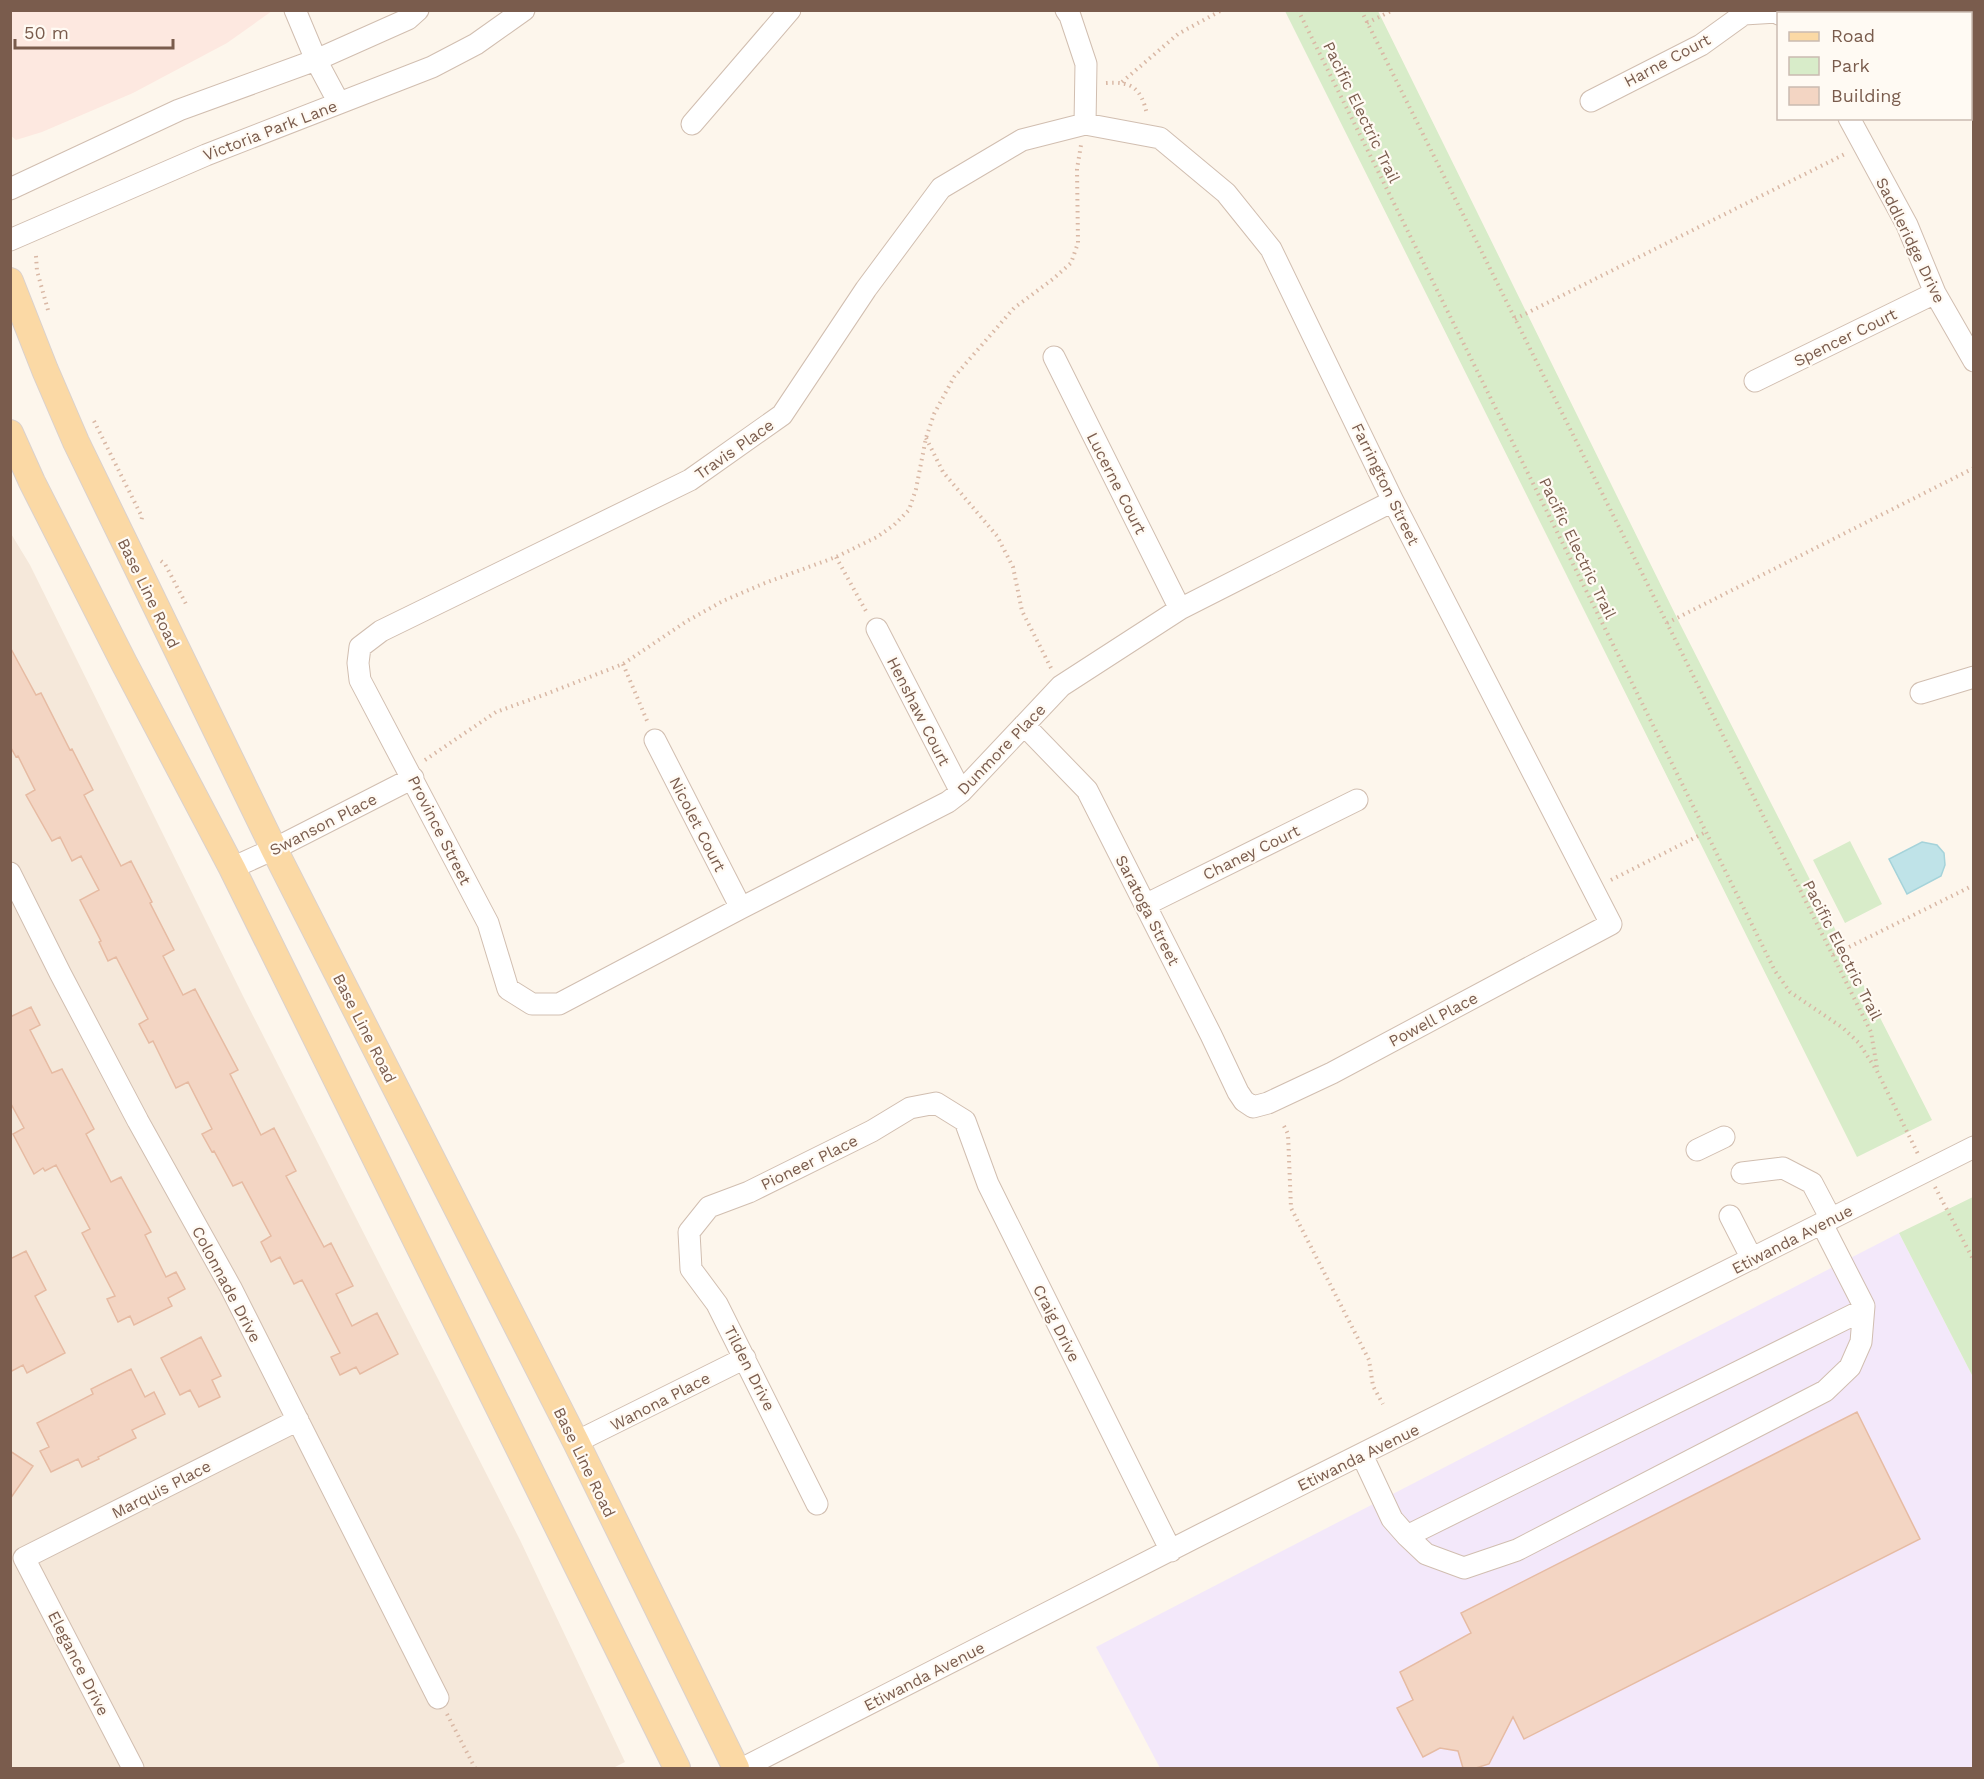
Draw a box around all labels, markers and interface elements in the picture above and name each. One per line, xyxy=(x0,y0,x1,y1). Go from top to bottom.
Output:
scale bar xyxy=(15,12,172,50)
legend xyxy=(1777,12,1972,120)
text: 50 m xyxy=(24,22,69,43)
text: Road xyxy=(1831,25,1875,46)
street label: Harne Court xyxy=(1621,30,1714,91)
street label: Pacific Electric Trail xyxy=(1319,38,1404,186)
text: Park xyxy=(1831,55,1870,76)
text: Building xyxy=(1831,85,1901,106)
street label: Victoria Park Lane xyxy=(200,96,340,165)
street label: Saddleridge Drive xyxy=(1872,174,1949,306)
street label: Spencer Court xyxy=(1791,304,1900,371)
street label: Travis Place xyxy=(691,415,777,484)
street label: Farrington Street xyxy=(1348,420,1423,549)
street label: Lucerne Court xyxy=(1083,429,1151,538)
street label: Pacific Electric Trail xyxy=(1535,474,1620,622)
street label: Base Line Road xyxy=(114,535,183,651)
street label: Henshaw Court xyxy=(883,654,954,769)
street label: Dunmore Place xyxy=(953,700,1050,799)
street label: Province Street xyxy=(404,772,475,888)
street label: Nicolet Court xyxy=(666,774,730,875)
street label: Swanson Place xyxy=(266,789,380,860)
street label: Chaney Court xyxy=(1200,821,1303,884)
street label: Saratoga Street xyxy=(1112,852,1184,969)
street label: Pacific Electric Trail xyxy=(1799,877,1886,1024)
street label: Base Line Road xyxy=(329,970,400,1086)
street label: Powell Place xyxy=(1386,988,1481,1051)
street label: Pioneer Place xyxy=(758,1131,861,1194)
street label: Etiwanda Avenue xyxy=(1729,1201,1856,1278)
street label: Colonnade Drive xyxy=(188,1223,265,1345)
street label: Craig Drive xyxy=(1029,1281,1084,1365)
street label: Tilden Drive xyxy=(720,1322,779,1414)
street label: Wanona Place xyxy=(607,1368,713,1435)
street label: Base Line Road xyxy=(550,1404,619,1520)
street label: Etiwanda Avenue xyxy=(1294,1420,1422,1495)
street label: Marquis Place xyxy=(108,1456,214,1523)
street label: Elegance Drive xyxy=(44,1608,113,1719)
street label: Etiwanda Avenue xyxy=(861,1638,988,1715)

